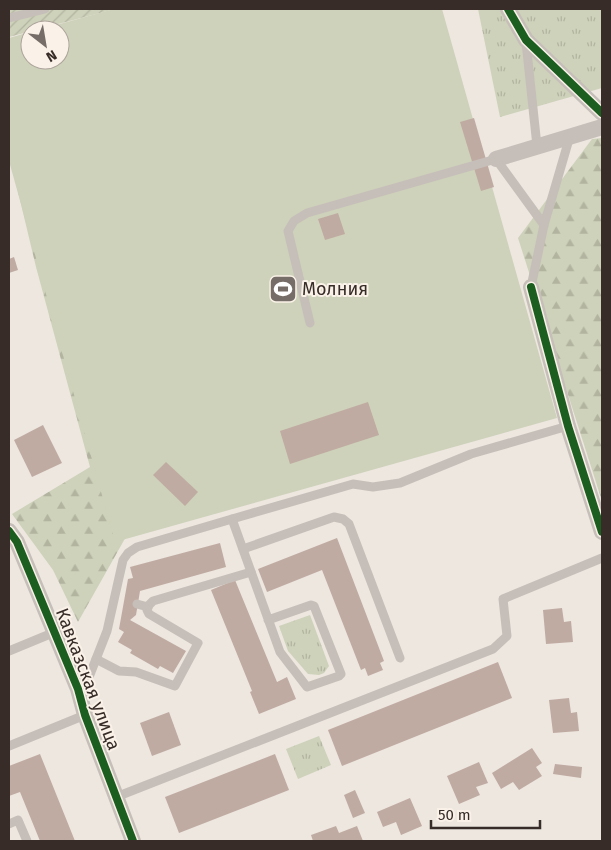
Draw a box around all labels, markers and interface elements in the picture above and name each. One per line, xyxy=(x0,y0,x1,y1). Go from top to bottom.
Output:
north arrow xyxy=(20,20,70,70)
text: N xyxy=(43,46,60,65)
sports icon: Молния xyxy=(268,274,298,304)
place label: Молния xyxy=(302,278,368,300)
street label: Кавказская улица xyxy=(51,605,125,753)
scale bar xyxy=(431,798,540,830)
text: 50 m xyxy=(438,806,471,824)

